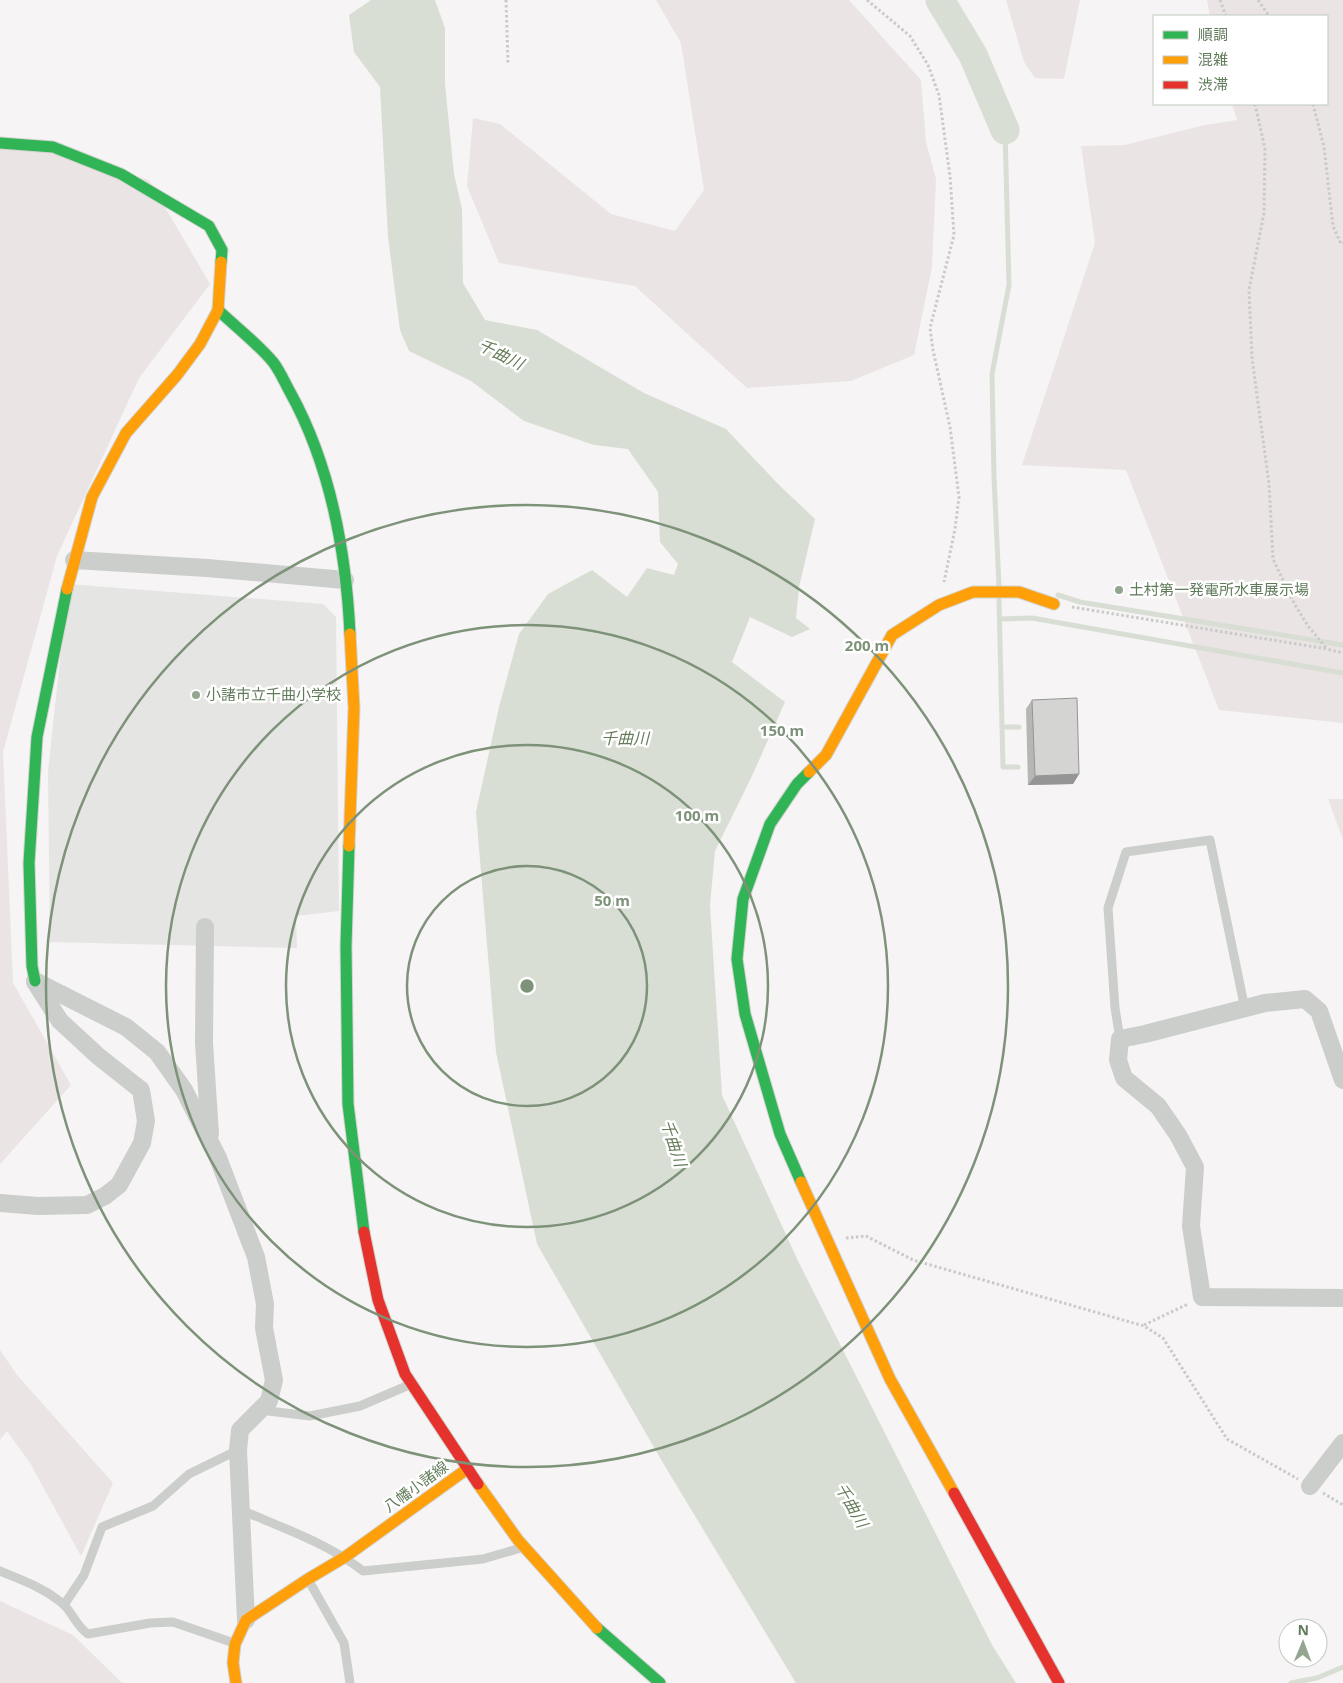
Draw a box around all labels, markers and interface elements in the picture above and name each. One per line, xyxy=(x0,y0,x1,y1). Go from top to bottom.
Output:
legend xyxy=(1153,15,1328,105)
text: 順調 xyxy=(1198,24,1228,44)
text: 混雑 xyxy=(1198,49,1228,69)
text: 渋滞 xyxy=(1198,74,1228,94)
water label: 千曲川 xyxy=(475,334,529,375)
place label: 土村第一発電所水車展示場 xyxy=(1129,579,1309,599)
marker: 土村第一発電所水車展示場 xyxy=(1113,584,1125,596)
text: 200 m xyxy=(845,635,889,655)
place label: 小諸市立千曲小学校 xyxy=(206,684,341,704)
marker: 小諸市立千曲小学校 xyxy=(190,689,202,701)
text: 150 m xyxy=(760,720,804,740)
water label: 千曲川 xyxy=(601,727,651,749)
text: 100 m xyxy=(675,805,719,825)
text: 50 m xyxy=(594,890,630,910)
centre of rings xyxy=(518,977,536,995)
water label: 千曲川 xyxy=(656,1117,692,1171)
street label: 八幡小諸線 xyxy=(379,1456,452,1516)
water label: 千曲川 xyxy=(830,1479,875,1533)
north arrow xyxy=(1278,1618,1328,1668)
text: N xyxy=(1297,1620,1309,1639)

